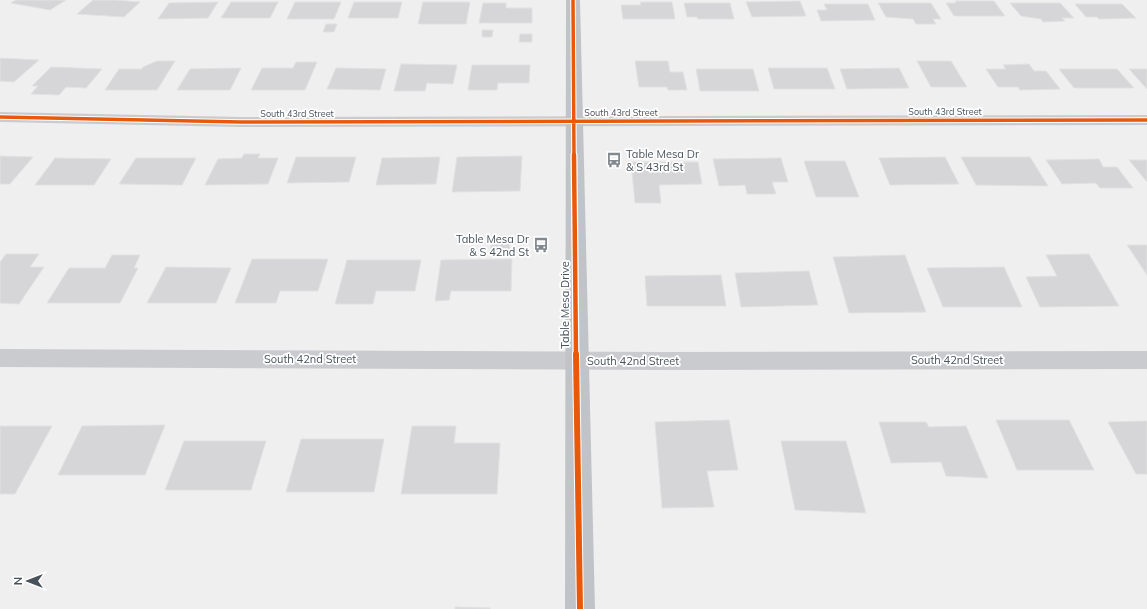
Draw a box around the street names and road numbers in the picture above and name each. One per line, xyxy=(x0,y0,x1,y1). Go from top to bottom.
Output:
street label: South 43rd Street xyxy=(908,106,982,117)
street label: South 43rd Street xyxy=(584,107,658,118)
street label: South 43rd Street xyxy=(260,108,334,119)
street label: Table Mesa Drive xyxy=(558,261,572,349)
street label: South 42nd Street xyxy=(264,352,356,366)
street label: South 42nd Street xyxy=(911,353,1003,367)
street label: South 42nd Street xyxy=(587,354,679,368)

